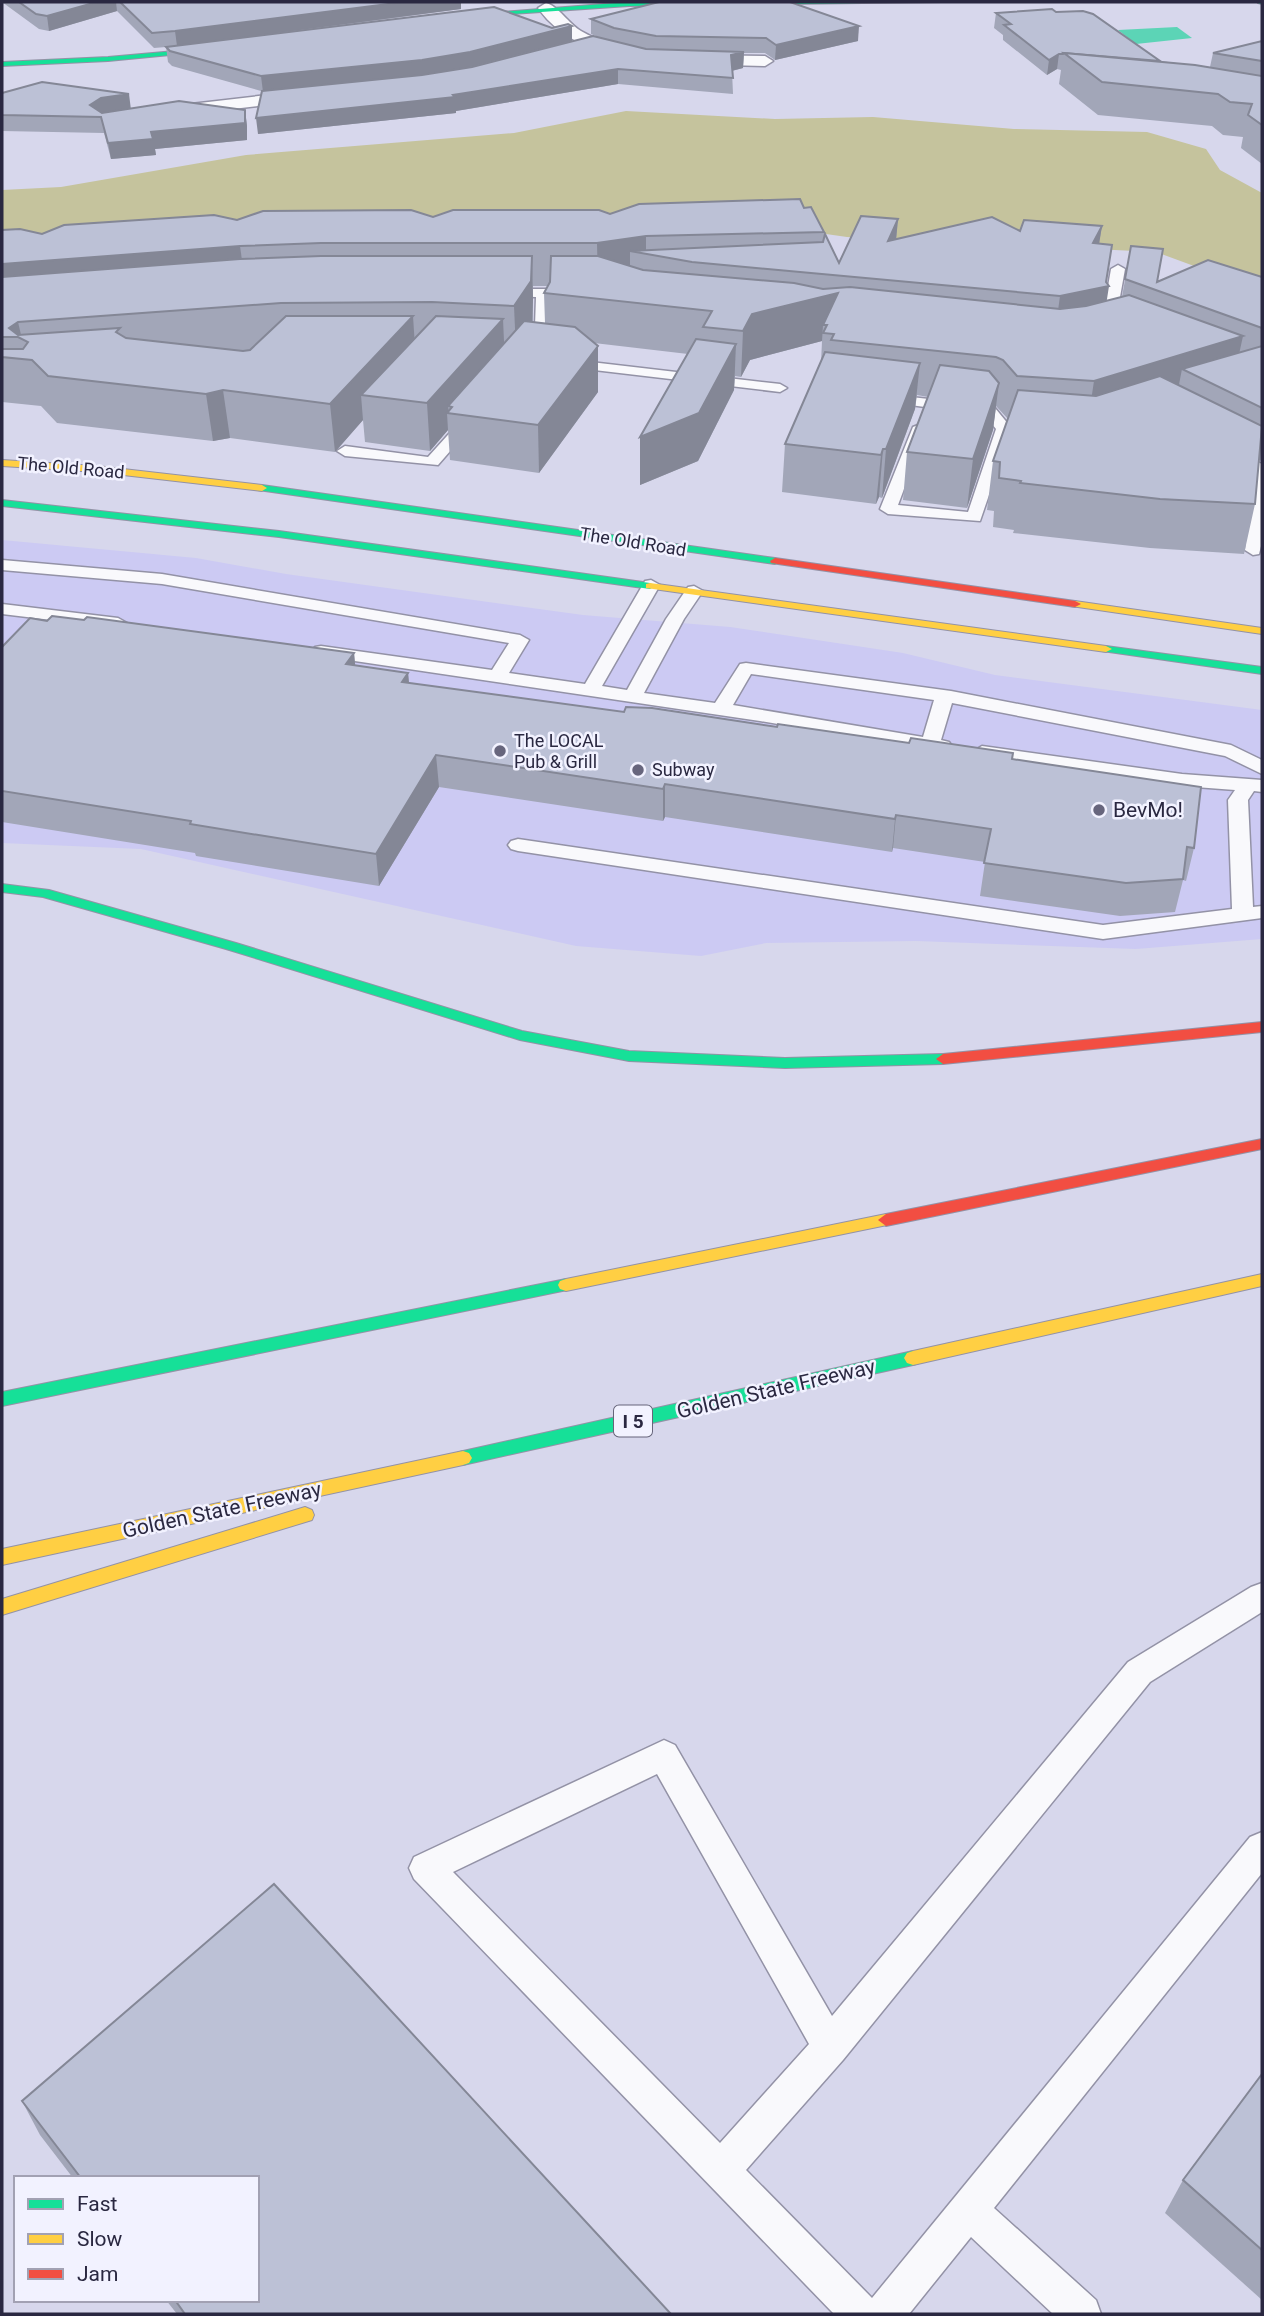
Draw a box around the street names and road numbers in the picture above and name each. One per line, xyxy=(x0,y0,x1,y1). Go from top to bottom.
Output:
street label: The Old Road xyxy=(17,452,125,483)
street label: The Old Road xyxy=(578,523,688,560)
street label: Golden State Freeway xyxy=(675,1354,877,1423)
road number: I 5 xyxy=(614,1406,652,1436)
street label: Golden State Freeway xyxy=(120,1477,324,1543)

